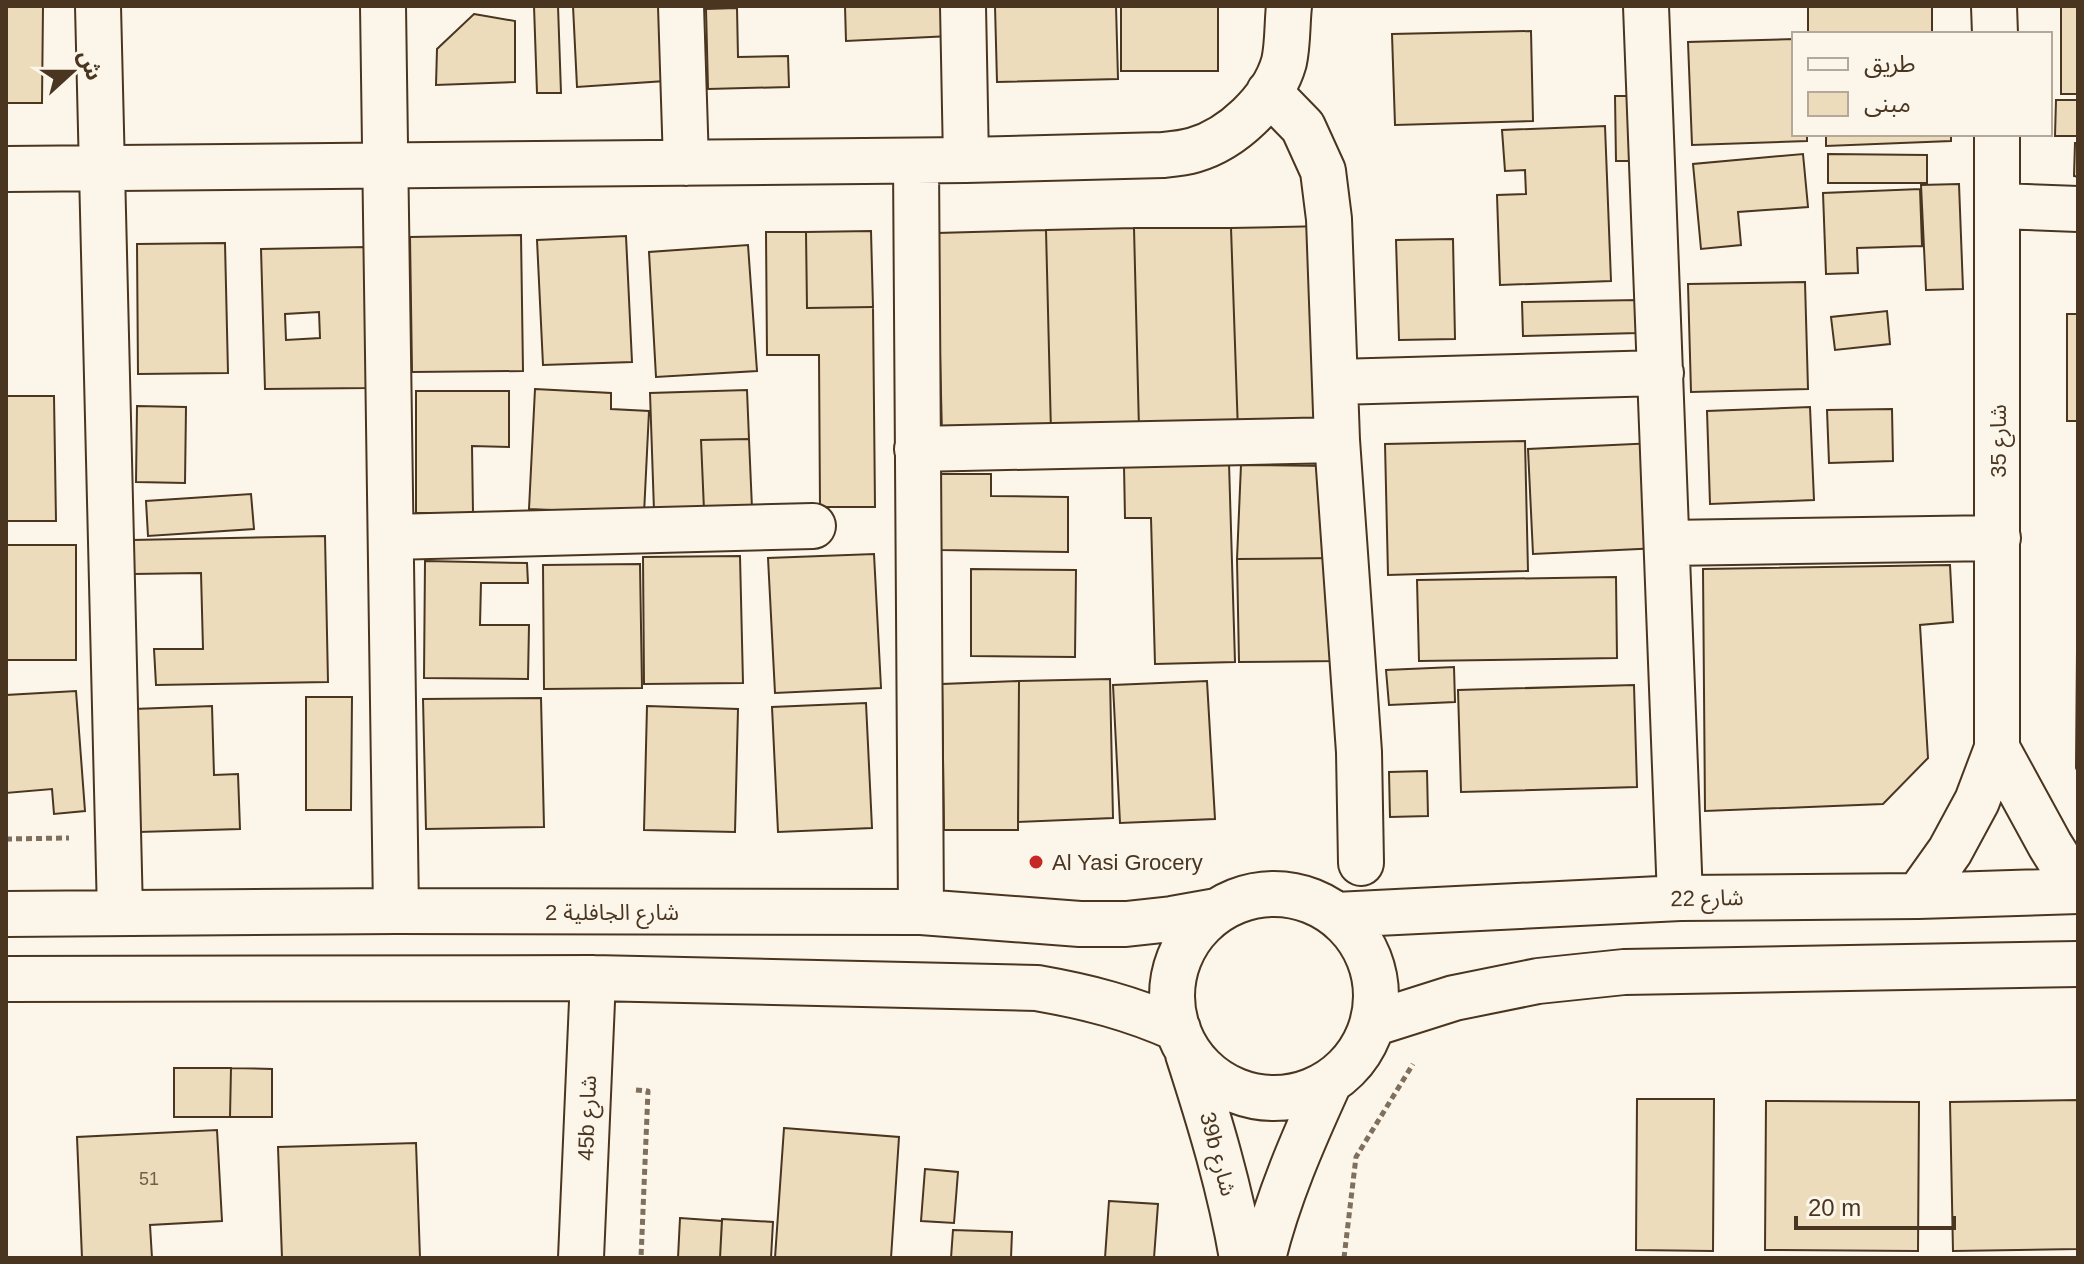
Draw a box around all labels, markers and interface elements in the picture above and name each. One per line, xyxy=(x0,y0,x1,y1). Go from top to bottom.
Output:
north arrow xyxy=(32,32,112,112)
legend xyxy=(1792,32,2052,136)
text: ش xyxy=(73,46,107,84)
text: طريق xyxy=(1864,50,1916,79)
text: مبنى xyxy=(1864,90,1911,117)
street label: شارع 35 xyxy=(1986,404,2015,478)
place label: Al Yasi Grocery xyxy=(1052,850,1203,875)
marker: Al Yasi Grocery xyxy=(1027,853,1045,871)
street label: شارع 22 xyxy=(1670,885,1744,915)
street label: شارع الجافلية 2 xyxy=(545,900,679,929)
street label: 45b شارع xyxy=(573,1075,605,1161)
street label: 39b شارع xyxy=(1191,1109,1241,1200)
house number: 51 xyxy=(139,1169,159,1189)
scale bar xyxy=(1796,1180,1954,1230)
text: 20 m xyxy=(1808,1194,1861,1221)

